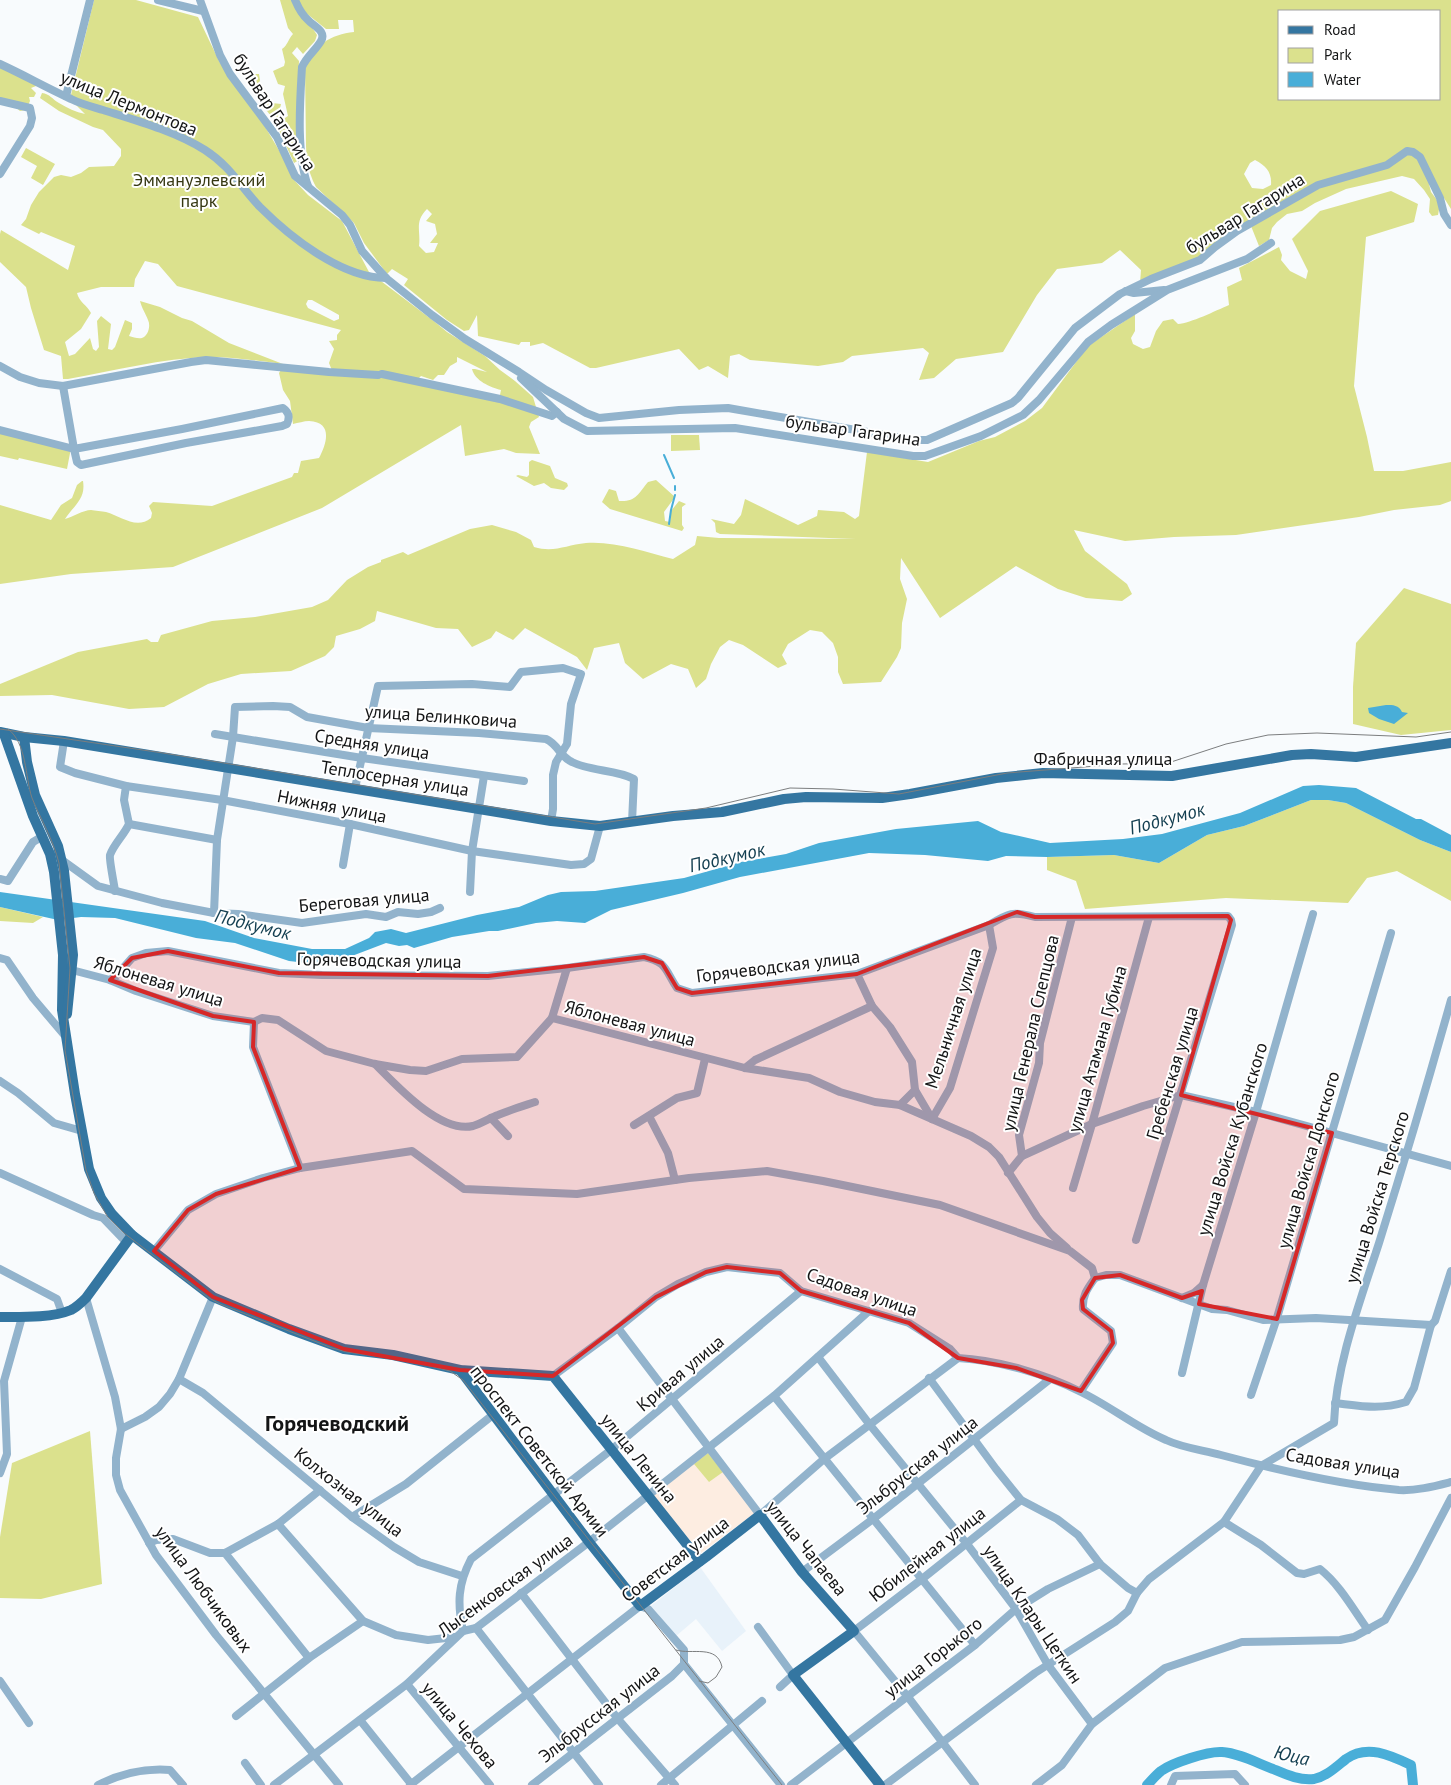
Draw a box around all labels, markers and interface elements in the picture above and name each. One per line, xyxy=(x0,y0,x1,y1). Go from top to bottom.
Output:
legend xyxy=(1278,10,1441,100)
text: Road xyxy=(1324,20,1356,39)
text: Park xyxy=(1324,45,1352,64)
street label: бульвар Гагарина xyxy=(228,49,322,175)
street label: улица Лермонтова xyxy=(57,65,201,141)
text: Water xyxy=(1324,70,1361,89)
street label: бульвар Гагарина xyxy=(1181,167,1309,259)
park label: Эммануэлевский парк xyxy=(133,168,265,212)
street label: бульвар Гагарина xyxy=(784,409,922,451)
street label: улица Белинковича xyxy=(364,699,518,733)
street label: Средняя улица xyxy=(313,724,431,764)
street label: Фабричная улица xyxy=(1034,747,1172,770)
street label: Теплосерная улица xyxy=(319,755,471,801)
street label: Нижняя улица xyxy=(275,784,389,828)
water label: Подкумок xyxy=(1126,796,1209,840)
water label: Подкумок xyxy=(686,836,769,877)
street label: Береговая улица xyxy=(298,883,430,917)
water label: Подкумок xyxy=(212,903,295,945)
street label: улица Генерала Слепцова xyxy=(996,932,1064,1134)
street label: Горячеводская улица xyxy=(695,945,861,987)
street label: Мельничная улица xyxy=(919,945,987,1091)
street label: Горячеводская улица xyxy=(296,947,462,973)
street label: Яблоневая улица xyxy=(91,950,227,1012)
street label: улица Атамана Губина xyxy=(1062,963,1132,1135)
street label: Яблоневая улица xyxy=(562,994,698,1052)
street label: Гребенская улица xyxy=(1141,1004,1203,1142)
street label: улица Войска Кубанского xyxy=(1192,1040,1272,1238)
street label: улица Войска Донского xyxy=(1272,1069,1344,1251)
street label: улица Войска Терского xyxy=(1340,1108,1414,1286)
street label: Садовая улица xyxy=(804,1262,920,1322)
street label: Кривая улица xyxy=(631,1330,729,1416)
street label: проспект Советской Армии xyxy=(466,1360,614,1542)
street label: улица Ленина xyxy=(596,1408,682,1508)
district label: Горячеводский xyxy=(265,1409,409,1437)
street label: Эльбрусская улица xyxy=(852,1411,982,1519)
street label: Колхозная улица xyxy=(290,1442,408,1542)
street label: Садовая улица xyxy=(1284,1443,1402,1483)
street label: улица Чапаева xyxy=(762,1496,852,1600)
street label: Юбилейная улица xyxy=(864,1501,990,1607)
street label: Советская улица xyxy=(617,1511,733,1607)
street label: улица Любчиковых xyxy=(150,1521,258,1657)
street label: Лысенковская улица xyxy=(432,1528,577,1642)
street label: улица Клары Цеткин xyxy=(978,1540,1088,1688)
street label: улица Горького xyxy=(879,1611,987,1703)
street label: Эльбрусская улица xyxy=(534,1659,664,1767)
street label: улица Чехова xyxy=(417,1677,503,1773)
water label: Юца xyxy=(1272,1739,1313,1771)

